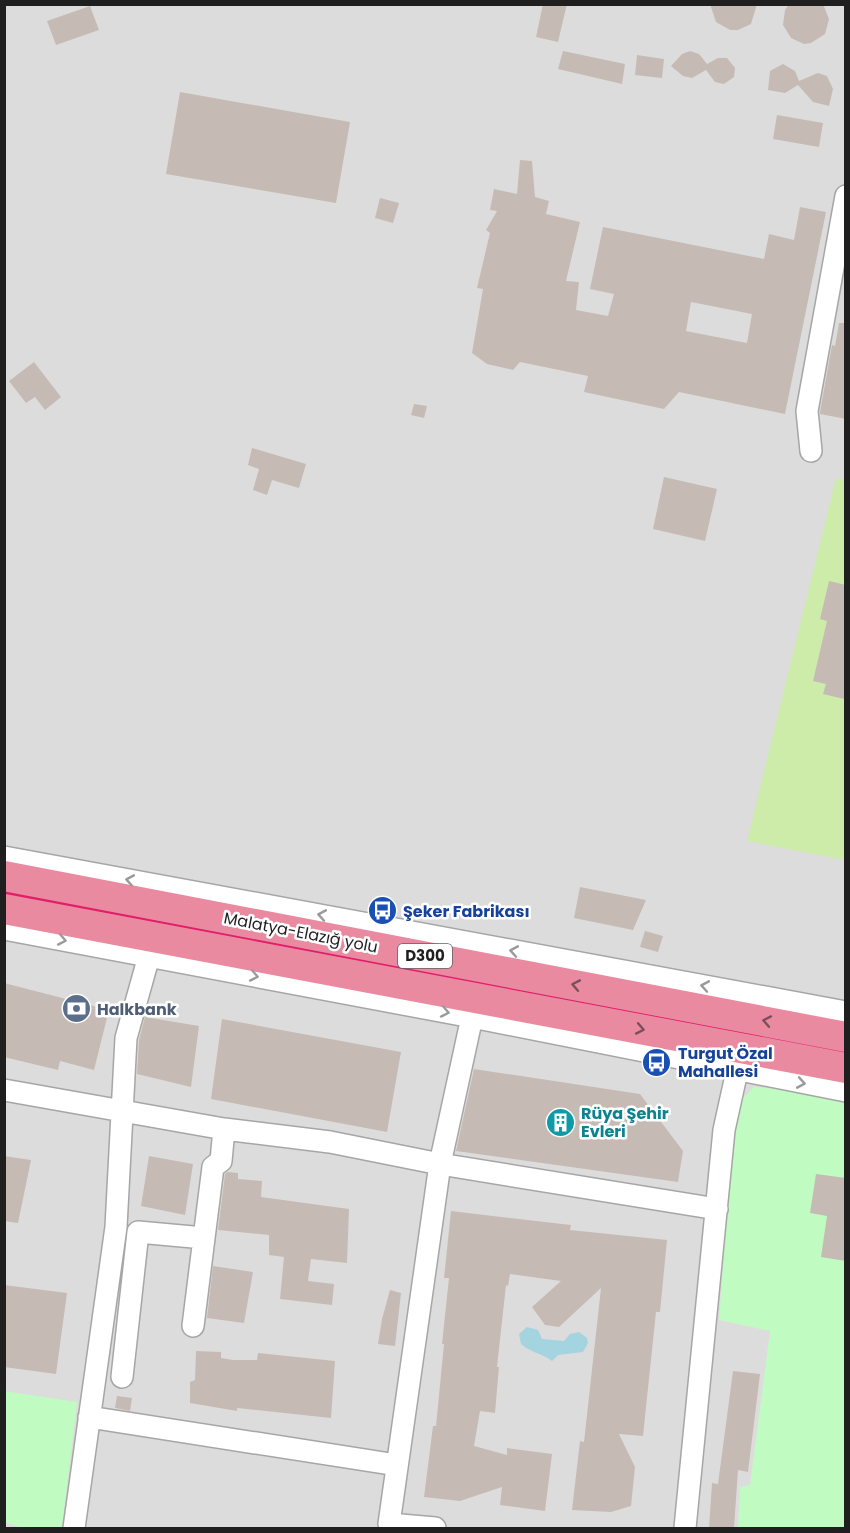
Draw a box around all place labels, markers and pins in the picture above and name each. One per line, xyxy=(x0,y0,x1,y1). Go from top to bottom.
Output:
bus stop icon: Şeker Fabrikası xyxy=(366,895,398,927)
place label: Şeker Fabrikası xyxy=(403,900,530,923)
bank icon: Halkbank xyxy=(60,993,92,1025)
place label: Halkbank xyxy=(97,998,177,1021)
place label: Turgut Özal Mahallesi xyxy=(678,1042,773,1083)
bus stop icon: Turgut Özal Mahallesi xyxy=(641,1046,673,1078)
place label: Rüya Şehir Evleri xyxy=(581,1102,669,1143)
building icon: Rüya Şehir Evleri xyxy=(544,1106,576,1138)

